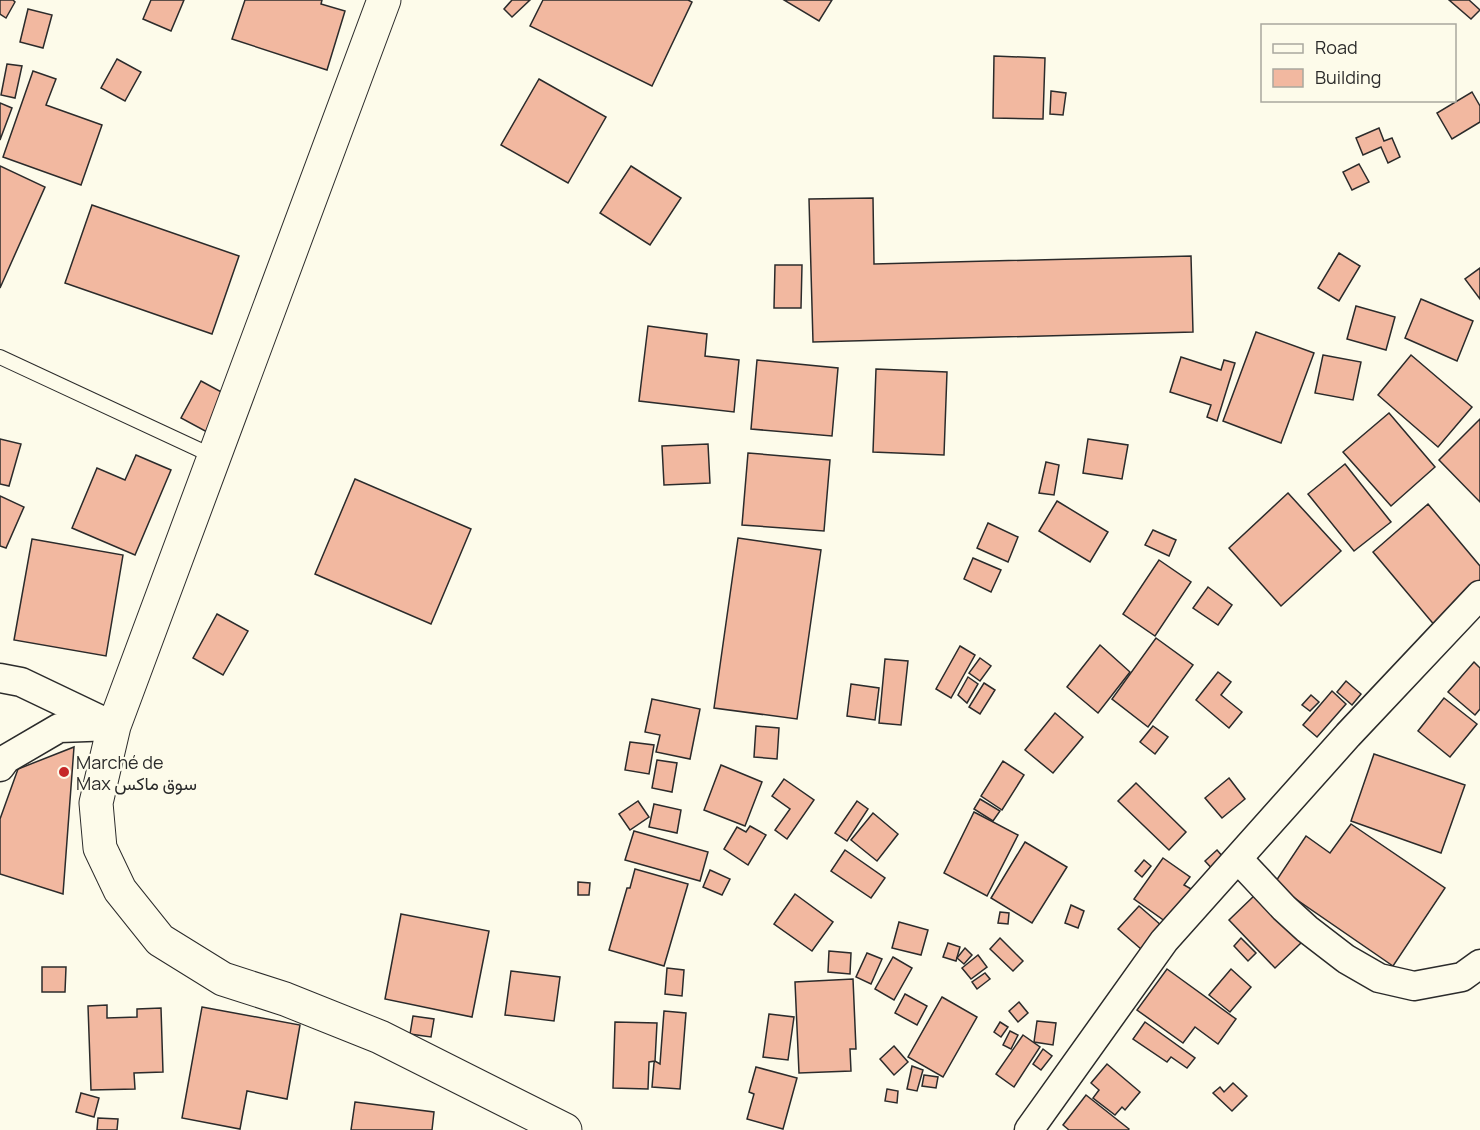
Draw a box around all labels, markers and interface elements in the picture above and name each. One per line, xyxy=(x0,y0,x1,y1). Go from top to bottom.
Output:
legend xyxy=(1261,24,1456,102)
text: Road xyxy=(1315,35,1358,59)
text: Building xyxy=(1315,65,1381,89)
place label: Marché de Max سوق ماكس xyxy=(76,750,197,795)
marker: Marché de Max سوق ماكس xyxy=(57,765,71,779)

